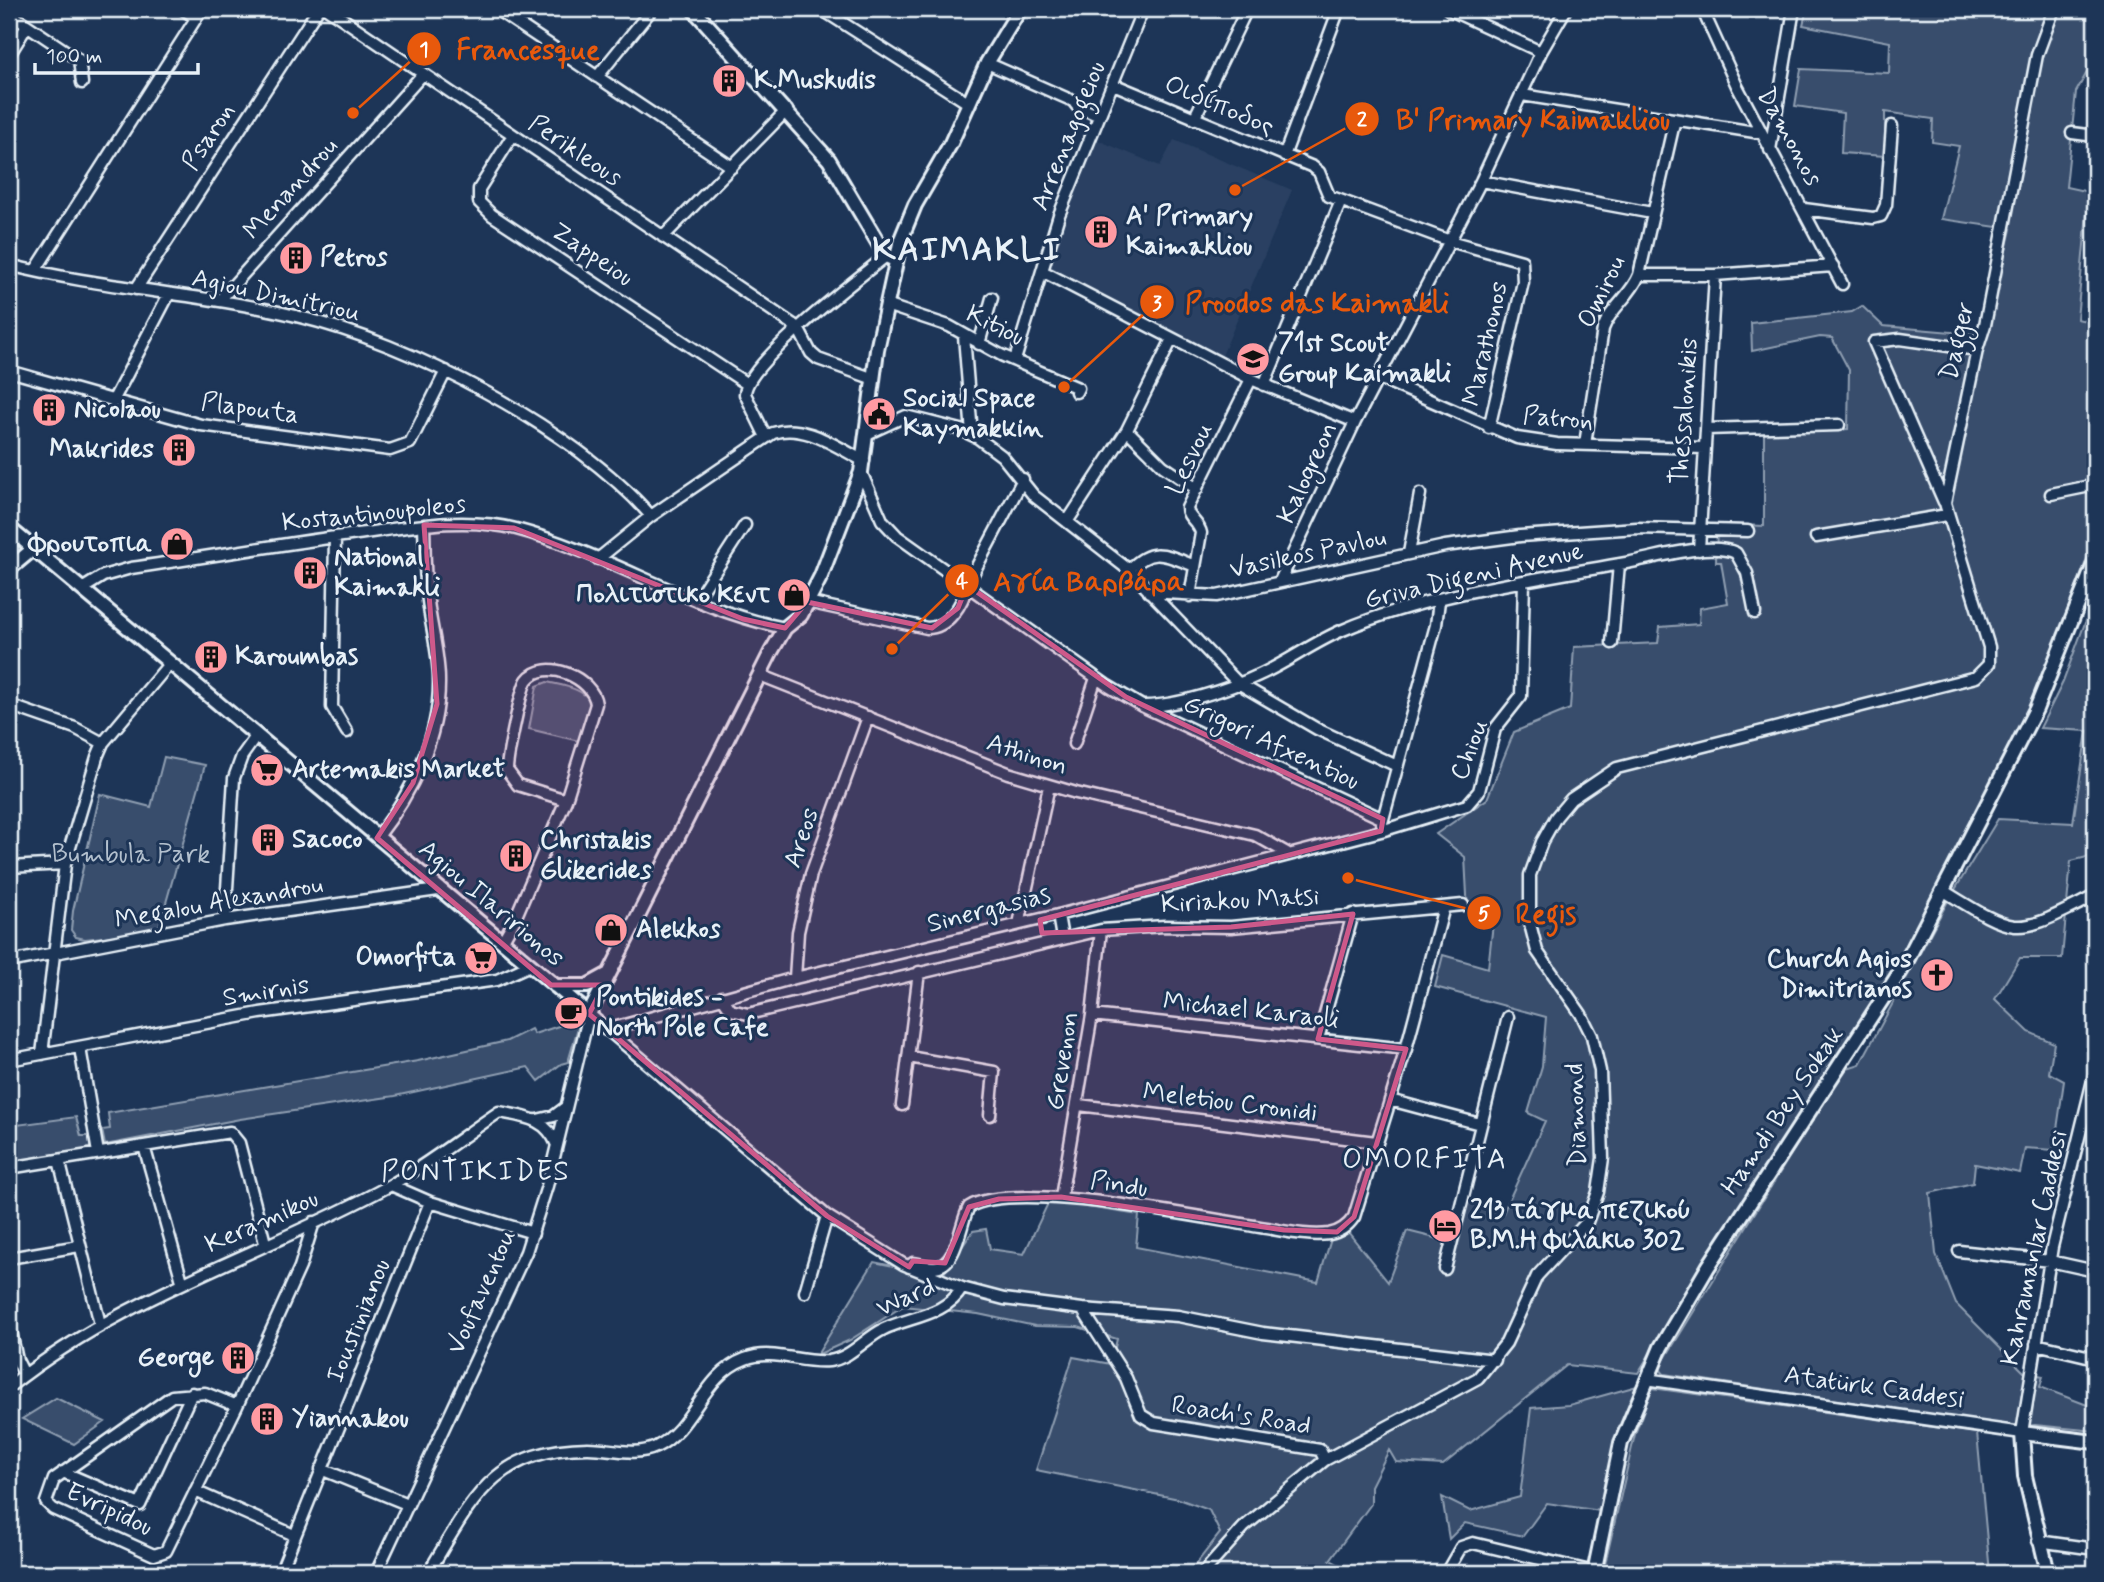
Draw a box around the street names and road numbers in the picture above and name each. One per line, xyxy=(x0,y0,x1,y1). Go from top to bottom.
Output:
street label: Arrenagogeiou xyxy=(1024,56,1117,217)
street label: Οιδίποδος xyxy=(1159,68,1279,144)
street label: Damonos xyxy=(1748,82,1830,192)
street label: Psaron xyxy=(174,97,244,177)
street label: Perikleous xyxy=(521,107,629,195)
street label: Menandrou xyxy=(236,131,346,247)
street label: Zappeiou xyxy=(544,215,640,295)
street label: Omirou xyxy=(1570,250,1634,334)
street label: Agiou Dimitriou xyxy=(189,262,363,330)
street label: Marathonos xyxy=(1455,278,1517,410)
street label: Kitiou xyxy=(960,297,1030,355)
street label: Dagger xyxy=(1933,299,1986,384)
street label: Thessalonikis xyxy=(1663,336,1707,486)
street label: Plapouta xyxy=(199,385,301,433)
street label: Patron xyxy=(1521,399,1595,439)
street label: Lesvou xyxy=(1158,417,1222,501)
street label: Kalogreon xyxy=(1270,417,1348,530)
street label: Kostantinoupoleos xyxy=(280,487,468,541)
street label: Vasileos Pavlou xyxy=(1227,521,1389,587)
street label: Griva Digeni Avenue xyxy=(1361,534,1588,621)
street label: Grigori Afxentiou xyxy=(1176,687,1365,801)
street label: Chiou xyxy=(1443,715,1497,785)
street label: Athinon xyxy=(982,726,1072,784)
street label: Areos xyxy=(776,803,828,873)
street label: Agiou Ilaririonos xyxy=(411,833,571,975)
street label: Megalou Alexandrou xyxy=(112,868,326,941)
street label: Sinergasias xyxy=(924,878,1054,942)
street label: Kiriakou Matsi xyxy=(1160,880,1320,922)
street label: Smirnis xyxy=(220,968,312,1016)
street label: Michael Karaoli xyxy=(1161,985,1341,1037)
street label: Grevenon xyxy=(1038,1009,1088,1113)
street label: Hamdi Bey Sokak xyxy=(1714,1020,1852,1202)
street label: Diamond xyxy=(1558,1063,1596,1167)
street label: Meletiou Cronidi xyxy=(1141,1075,1319,1131)
street label: Kahramanlar Caddesi xyxy=(1993,1127,2077,1369)
street label: Pindu xyxy=(1088,1164,1150,1206)
street label: Keramikou xyxy=(200,1182,324,1262)
street label: Voufaventou xyxy=(439,1224,525,1360)
street label: Ioustinianou xyxy=(319,1254,399,1388)
street label: Ward xyxy=(871,1270,941,1326)
street label: Atatürk Caddesi xyxy=(1782,1359,1966,1417)
street label: Roach's Road xyxy=(1169,1388,1313,1444)
street label: Evripidou xyxy=(60,1475,158,1545)

